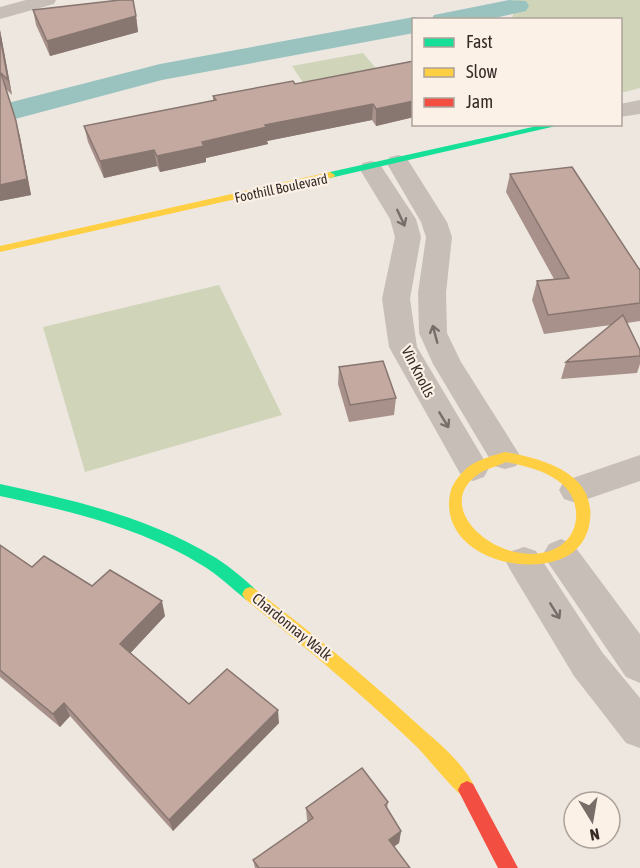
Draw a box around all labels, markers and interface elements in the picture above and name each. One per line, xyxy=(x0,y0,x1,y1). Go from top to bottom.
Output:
legend xyxy=(412,18,622,126)
text: Fast xyxy=(466,31,493,52)
text: Slow xyxy=(466,61,497,82)
text: Jam xyxy=(466,91,493,112)
street label: Foothill Boulevard xyxy=(233,170,329,206)
one-way arrow xyxy=(396,208,408,226)
one-way arrow xyxy=(429,325,441,344)
street label: Vin Knolls xyxy=(398,343,439,400)
one-way arrow xyxy=(438,411,450,428)
street label: Chardonnay Walk xyxy=(249,589,336,664)
one-way arrow xyxy=(549,603,561,619)
north arrow xyxy=(562,790,622,850)
text: N xyxy=(589,825,601,844)

